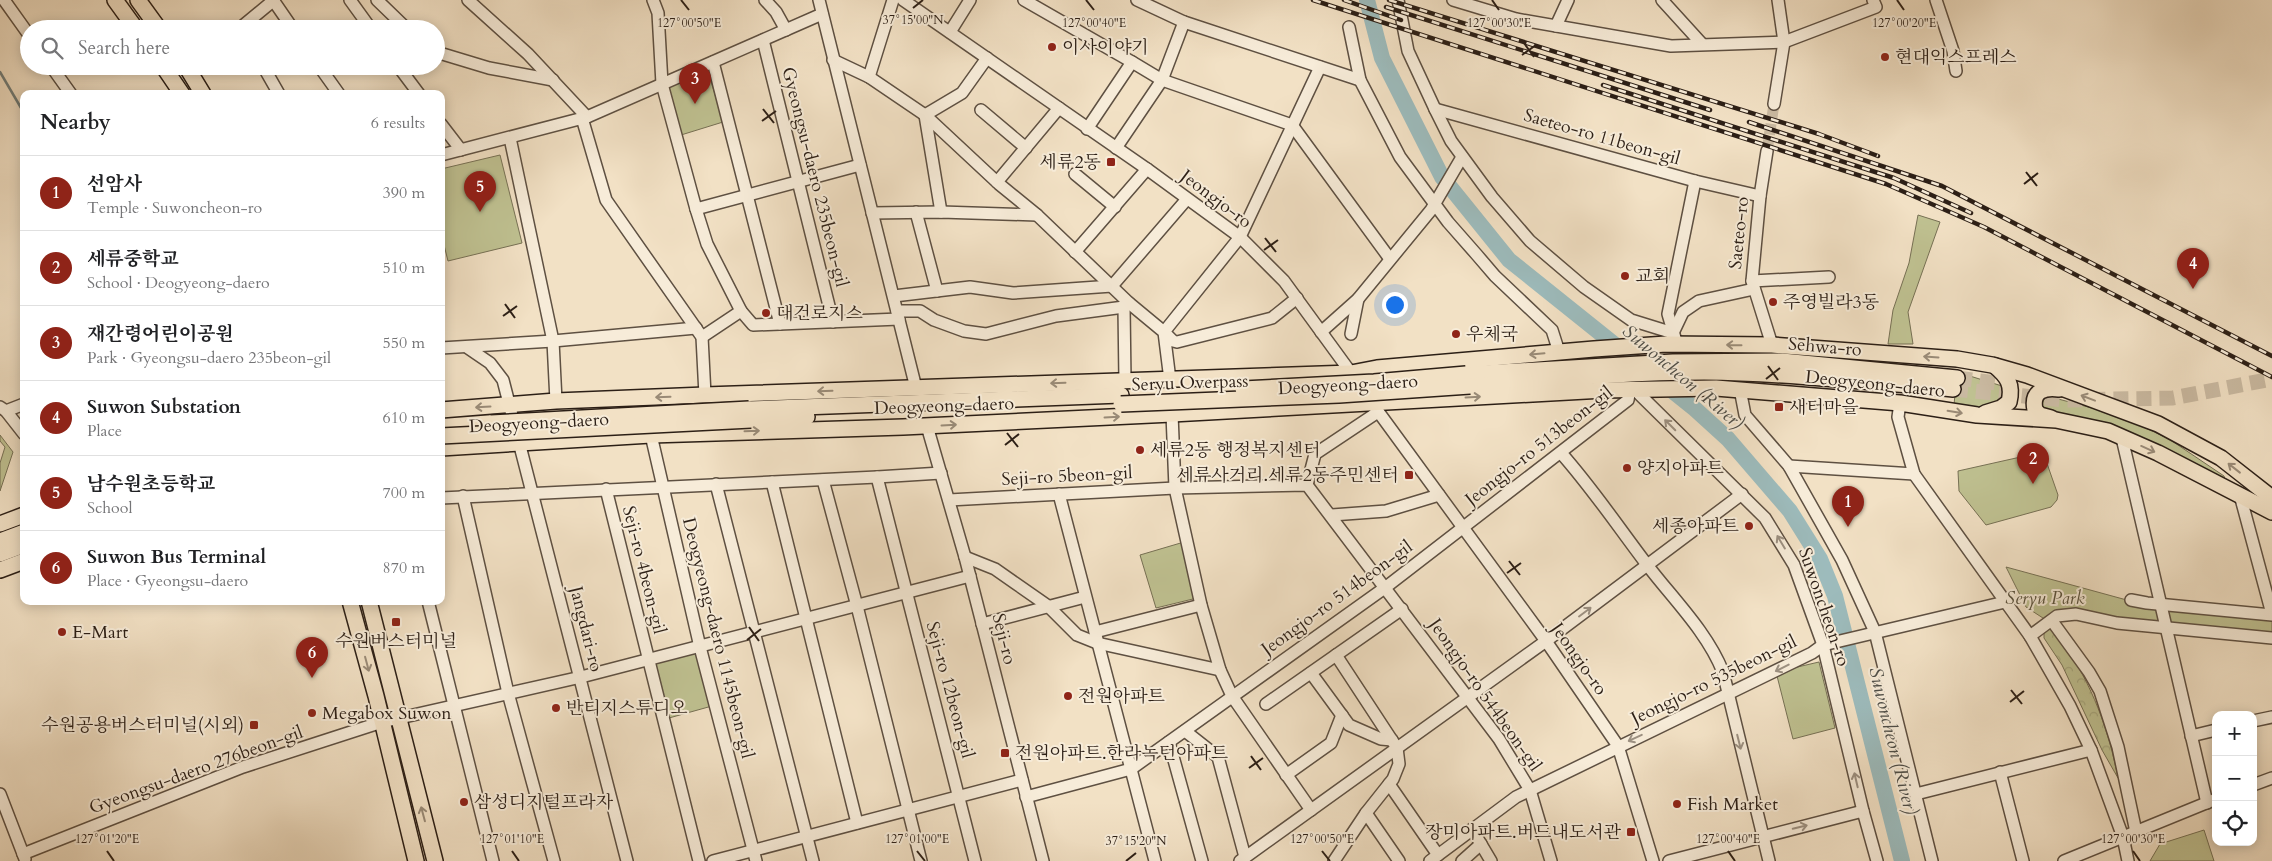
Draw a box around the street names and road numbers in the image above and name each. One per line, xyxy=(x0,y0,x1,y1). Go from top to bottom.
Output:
street label: Gyeongsu-daero 235beon-gil xyxy=(776,64,855,290)
street label: Saeteo-ro 11beon-gil xyxy=(1521,103,1684,171)
street label: Jeongjo-ro xyxy=(1173,162,1257,234)
street label: Saeteo-ro xyxy=(1723,195,1755,271)
street label: Sehwa-ro xyxy=(1787,331,1863,363)
street label: Deogyeong-daero xyxy=(1804,364,1946,404)
street label: Seryu Overpass xyxy=(1131,368,1249,398)
street label: Deogyeong-daero xyxy=(1277,369,1419,401)
street label: Jeongjo-ro 513beon-gil xyxy=(1457,380,1619,514)
street label: Deogyeong-daero xyxy=(874,391,1015,421)
street label: Deogyeong-daero xyxy=(468,407,610,439)
street label: Seji-ro 5beon-gil xyxy=(1001,460,1134,492)
street label: Seji-ro 4beon-gil xyxy=(616,503,672,637)
street label: Deogyeong-daero 1145beon-gil xyxy=(676,515,760,761)
street label: Jeongjo-ro 514beon-gil xyxy=(1254,534,1418,663)
street label: Suwoncheon-ro xyxy=(1792,544,1856,670)
street label: Jangdari-ro xyxy=(563,581,609,675)
street label: Seji-ro xyxy=(986,611,1022,667)
street label: Jeongjo-ro 544beon-gil xyxy=(1421,611,1548,777)
street label: Jeongjo-ro xyxy=(1543,615,1613,701)
street label: Seji-ro 12beon-gil xyxy=(920,619,980,761)
street label: Jeongjo-ro 535beon-gil xyxy=(1624,629,1801,732)
street label: Gyeongsu-daero 276beon-gil xyxy=(86,720,307,820)

